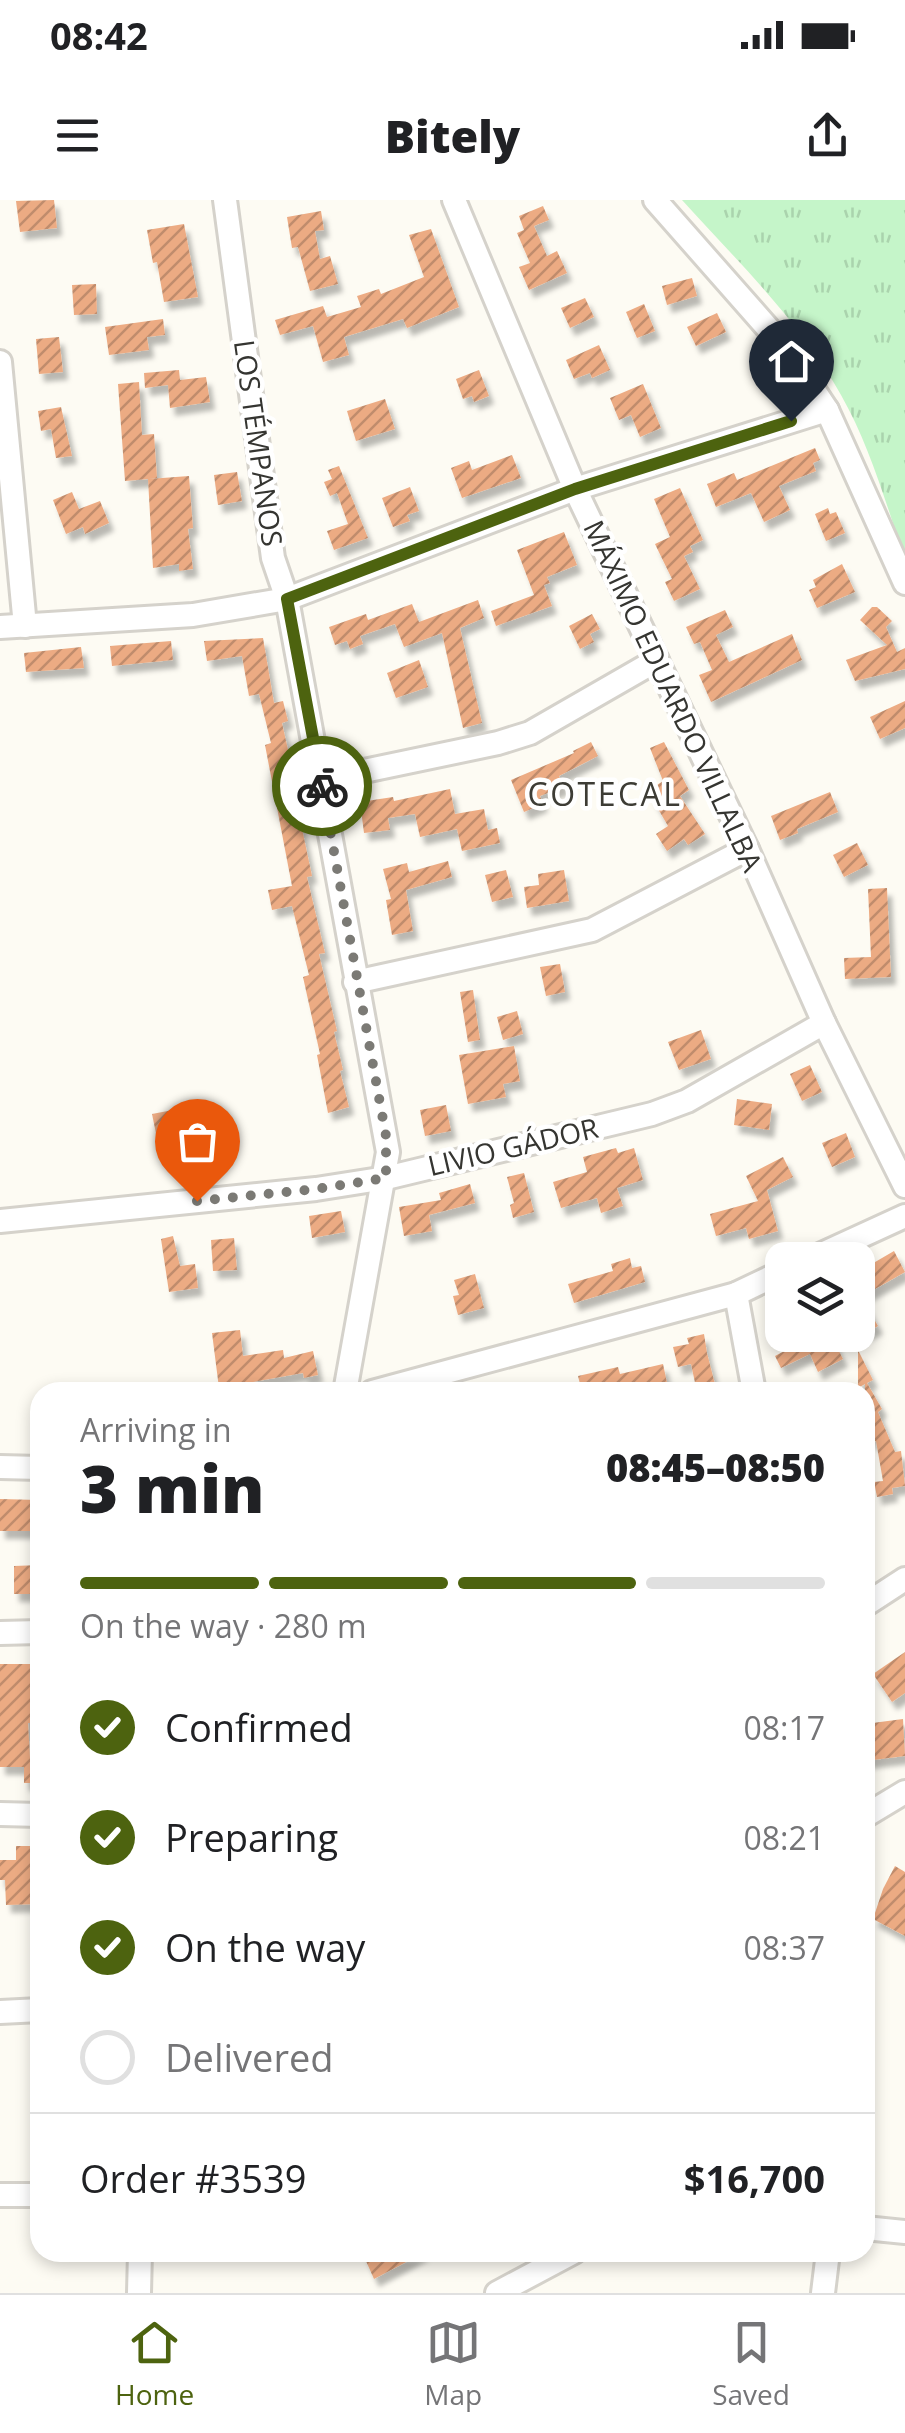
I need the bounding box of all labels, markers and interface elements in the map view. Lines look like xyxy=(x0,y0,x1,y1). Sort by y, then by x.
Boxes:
text: 08:42 xyxy=(50,9,148,61)
text: Bitely xyxy=(385,105,520,166)
icon: menu xyxy=(50,108,105,163)
icon: share xyxy=(800,108,855,163)
pin xyxy=(749,319,834,422)
icon: home xyxy=(764,334,819,389)
street label: LOS TÉMPANOS xyxy=(226,337,292,548)
street label: MÁXIMO EDUARDO VILLALBA xyxy=(576,514,772,878)
courier xyxy=(272,736,372,836)
icon: bike xyxy=(295,759,350,814)
district label: COTECAL xyxy=(527,772,683,815)
pin xyxy=(155,1099,240,1202)
street label: LIVIO GÁDOR xyxy=(424,1108,602,1184)
icon: bag xyxy=(170,1114,225,1169)
map controls xyxy=(765,1242,875,1352)
button: layers xyxy=(765,1242,875,1352)
text: Arriving in xyxy=(80,1408,232,1451)
text: 08:45–08:50 xyxy=(606,1441,825,1493)
text: 3 min xyxy=(80,1444,265,1532)
text: On the way · 280 m xyxy=(80,1604,367,1647)
icon: check xyxy=(80,1700,135,1755)
text: Confirmed xyxy=(165,1701,353,1753)
text: 08:17 xyxy=(743,1706,825,1749)
icon: check xyxy=(80,1810,135,1865)
text: Preparing xyxy=(165,1811,338,1863)
text: 08:21 xyxy=(743,1816,825,1859)
icon: check xyxy=(80,1920,135,1975)
text: On the way xyxy=(165,1921,365,1973)
text: 08:37 xyxy=(743,1926,825,1969)
text: Delivered xyxy=(165,2031,334,2083)
text: Order #3539 xyxy=(80,2152,307,2204)
text: $16,700 xyxy=(684,2152,825,2204)
tab: Home xyxy=(115,2315,194,2413)
tab: Map xyxy=(424,2315,482,2413)
tab: Saved xyxy=(712,2315,790,2413)

